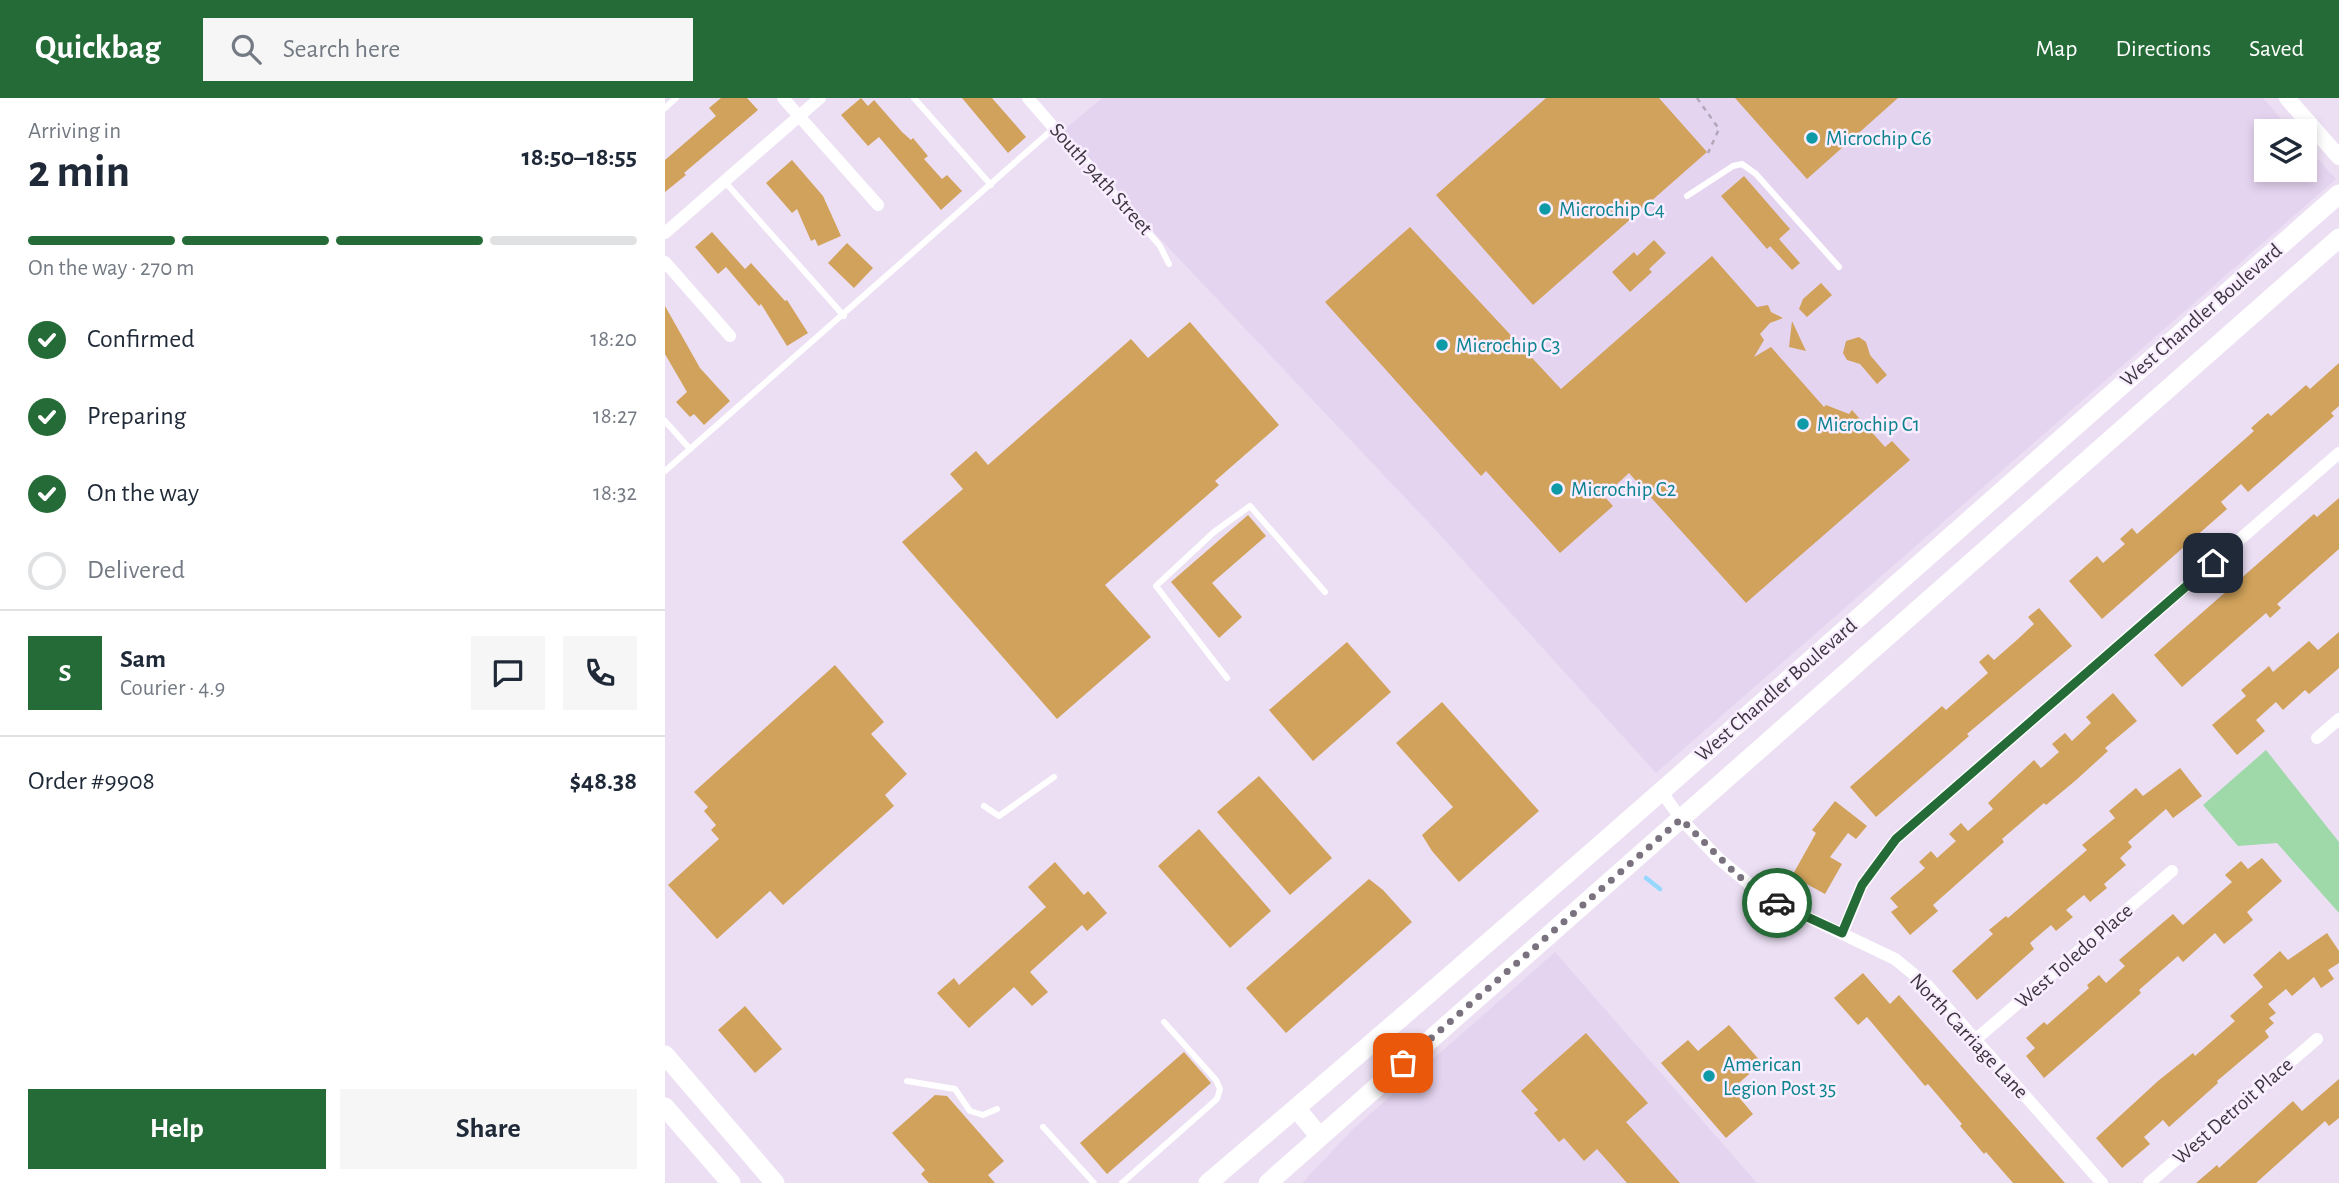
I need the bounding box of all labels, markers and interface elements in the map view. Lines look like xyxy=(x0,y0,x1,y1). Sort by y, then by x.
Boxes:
search box xyxy=(203,18,693,81)
icon: search xyxy=(227,30,265,68)
text: Quickbag xyxy=(35,32,161,65)
text: Search here xyxy=(283,36,400,62)
text: Map xyxy=(2035,37,2077,61)
text: Directions xyxy=(2115,37,2211,61)
text: Saved xyxy=(2249,37,2304,61)
street label: South 94th Street xyxy=(1046,119,1157,239)
map controls xyxy=(2254,119,2317,182)
button: layers xyxy=(2254,119,2317,182)
text: Arriving in xyxy=(28,120,121,143)
place label: Microchip C6 xyxy=(1826,128,1932,149)
marker: Microchip C6 xyxy=(1804,130,1820,146)
text: 18:50–18:55 xyxy=(522,144,637,170)
text: 2 min xyxy=(28,149,130,195)
place label: Microchip C4 xyxy=(1559,199,1665,220)
marker: Microchip C4 xyxy=(1537,201,1553,217)
street label: West Chandler Boulevard xyxy=(2116,239,2286,391)
text: On the way · 270 m xyxy=(28,257,195,280)
icon: check xyxy=(28,321,66,359)
text: Confirmed xyxy=(87,326,195,352)
text: 18:20 xyxy=(590,328,637,351)
place label: Microchip C3 xyxy=(1456,335,1560,356)
marker: Microchip C3 xyxy=(1434,337,1450,353)
icon: check xyxy=(28,398,66,436)
text: Preparing xyxy=(87,403,186,429)
text: 18:27 xyxy=(593,405,637,428)
place label: Microchip C1 xyxy=(1817,414,1920,435)
marker: Microchip C1 xyxy=(1795,416,1811,432)
icon: check xyxy=(28,475,66,513)
place label: Microchip C2 xyxy=(1571,479,1676,500)
text: On the way xyxy=(87,480,199,506)
marker: Microchip C2 xyxy=(1549,481,1565,497)
text: 18:32 xyxy=(593,482,637,505)
pin xyxy=(2183,533,2243,593)
icon: home xyxy=(2194,544,2232,582)
text: Delivered xyxy=(87,557,185,583)
street label: West Chandler Boulevard xyxy=(1691,614,1861,766)
button: chat xyxy=(471,636,545,710)
button: phone xyxy=(563,636,637,710)
text: Sam xyxy=(120,646,166,672)
text: S xyxy=(59,660,71,686)
text: Courier · 4.9 xyxy=(120,677,225,700)
text: Order #9908 xyxy=(28,768,155,794)
text: $48.38 xyxy=(569,768,637,794)
courier xyxy=(1742,868,1812,938)
icon: car xyxy=(1758,884,1796,922)
street label: West Toledo Place xyxy=(2011,900,2137,1012)
street label: North Carriage Lane xyxy=(1906,969,2032,1103)
pin xyxy=(1373,1033,1433,1093)
icon: bag xyxy=(1384,1044,1422,1082)
street label: West Detroit Place xyxy=(2169,1053,2297,1169)
place label: American Legion Post 35 xyxy=(1723,1054,1836,1099)
marker: American Legion Post 35 xyxy=(1701,1068,1717,1084)
button: Help xyxy=(28,1089,326,1169)
button: Share xyxy=(340,1089,637,1169)

